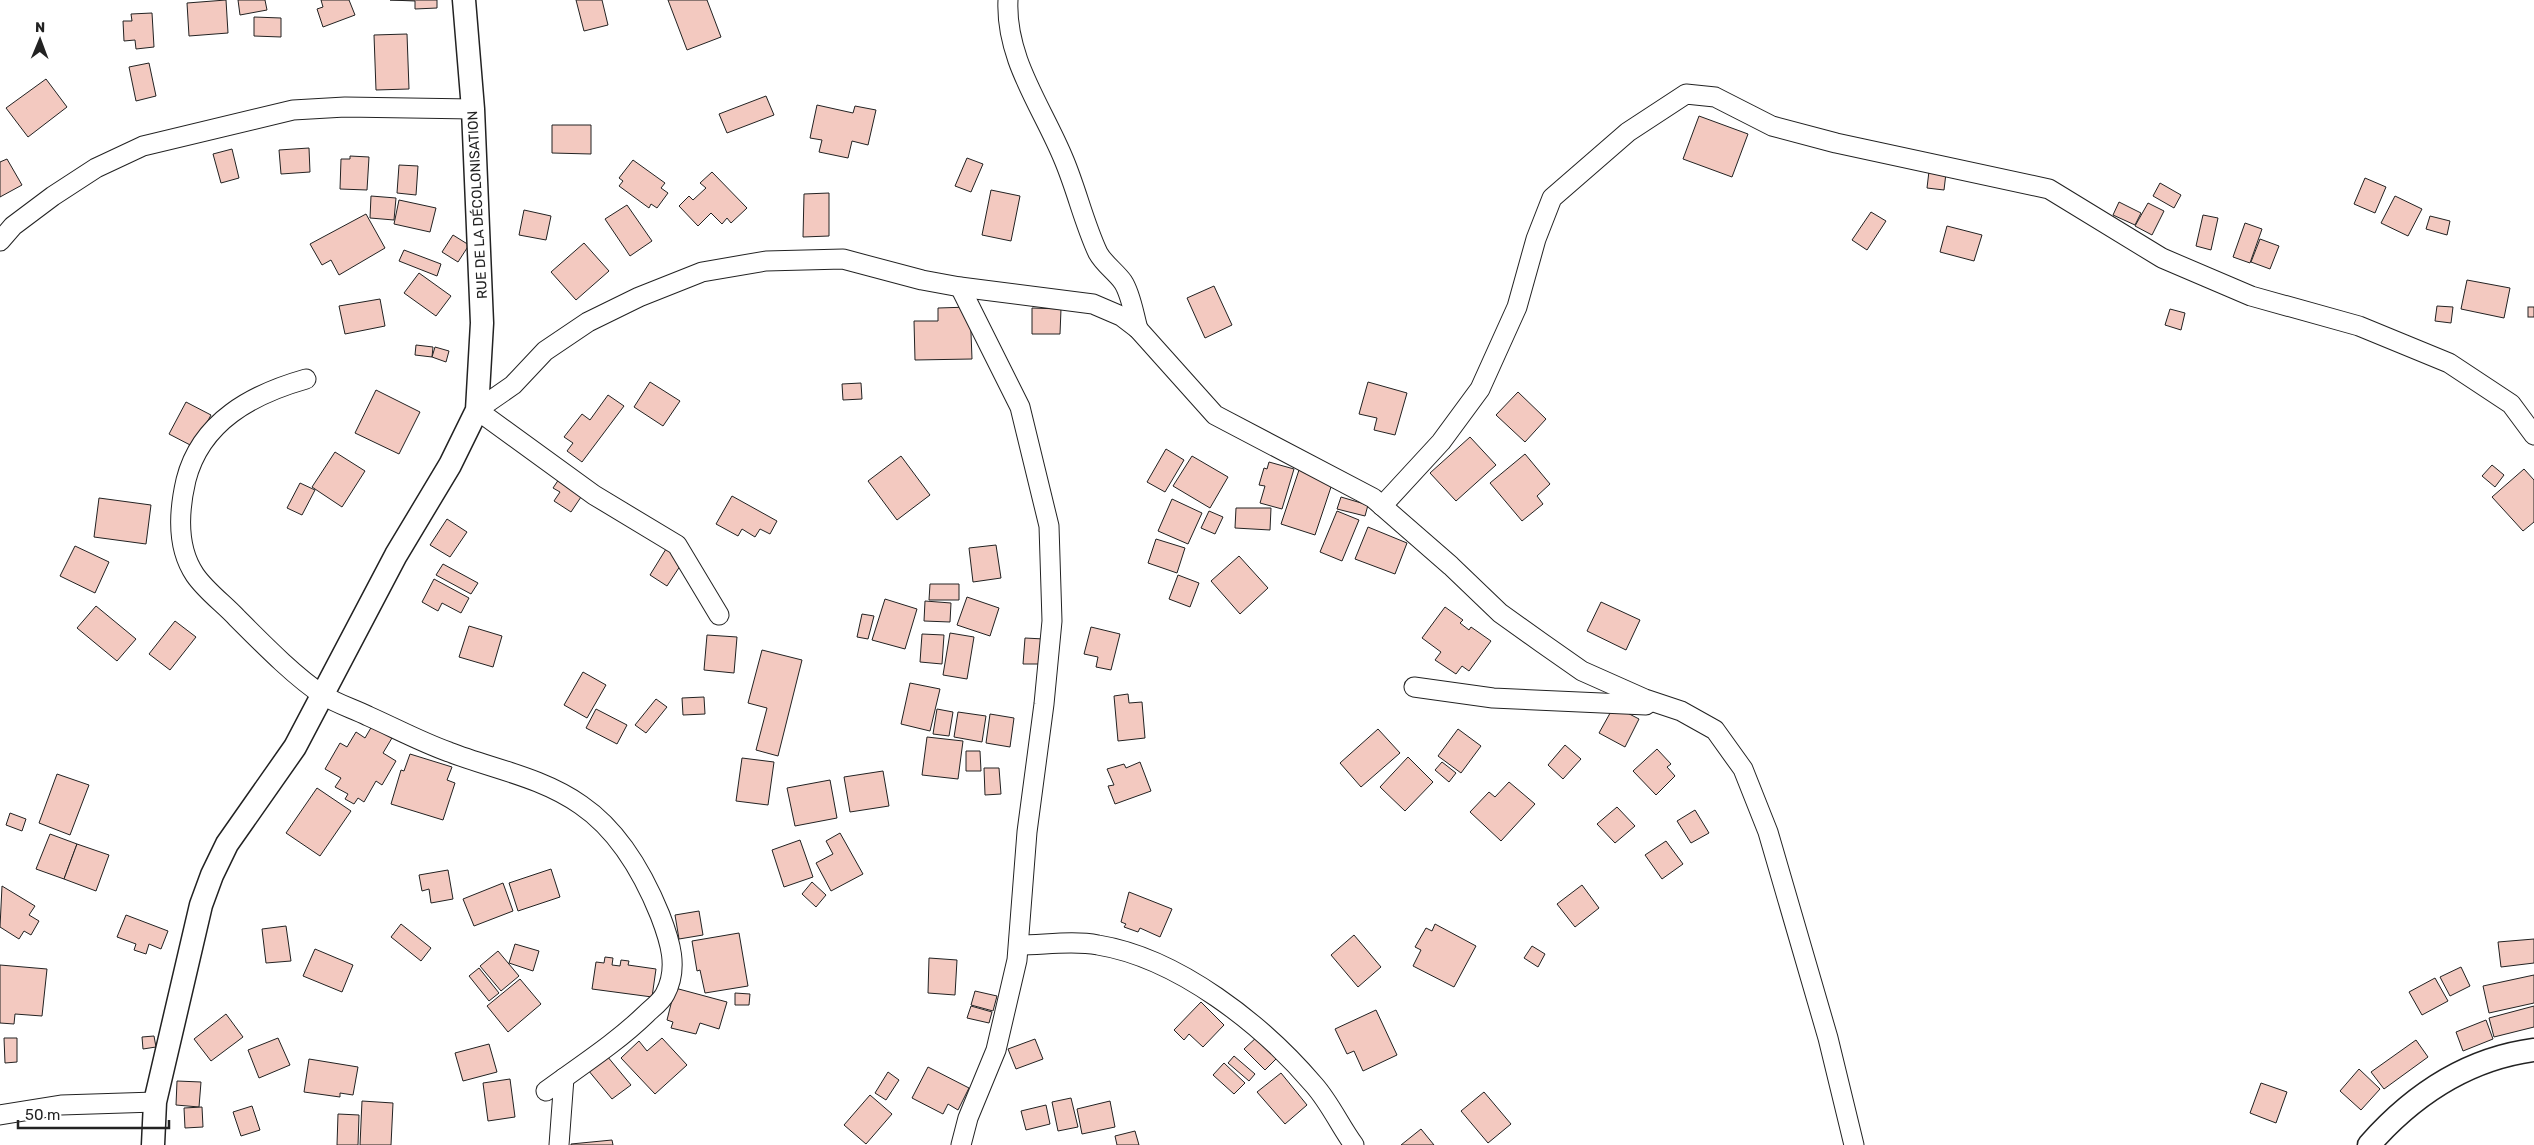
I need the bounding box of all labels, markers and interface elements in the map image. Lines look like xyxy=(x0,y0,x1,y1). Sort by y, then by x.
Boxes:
north arrow xyxy=(15,15,65,65)
text: N xyxy=(35,19,45,36)
street label: RUE DE LA DÉCOLONISATION xyxy=(463,110,491,300)
scale bar xyxy=(18,1098,169,1130)
text: 50 m xyxy=(25,1106,60,1124)

